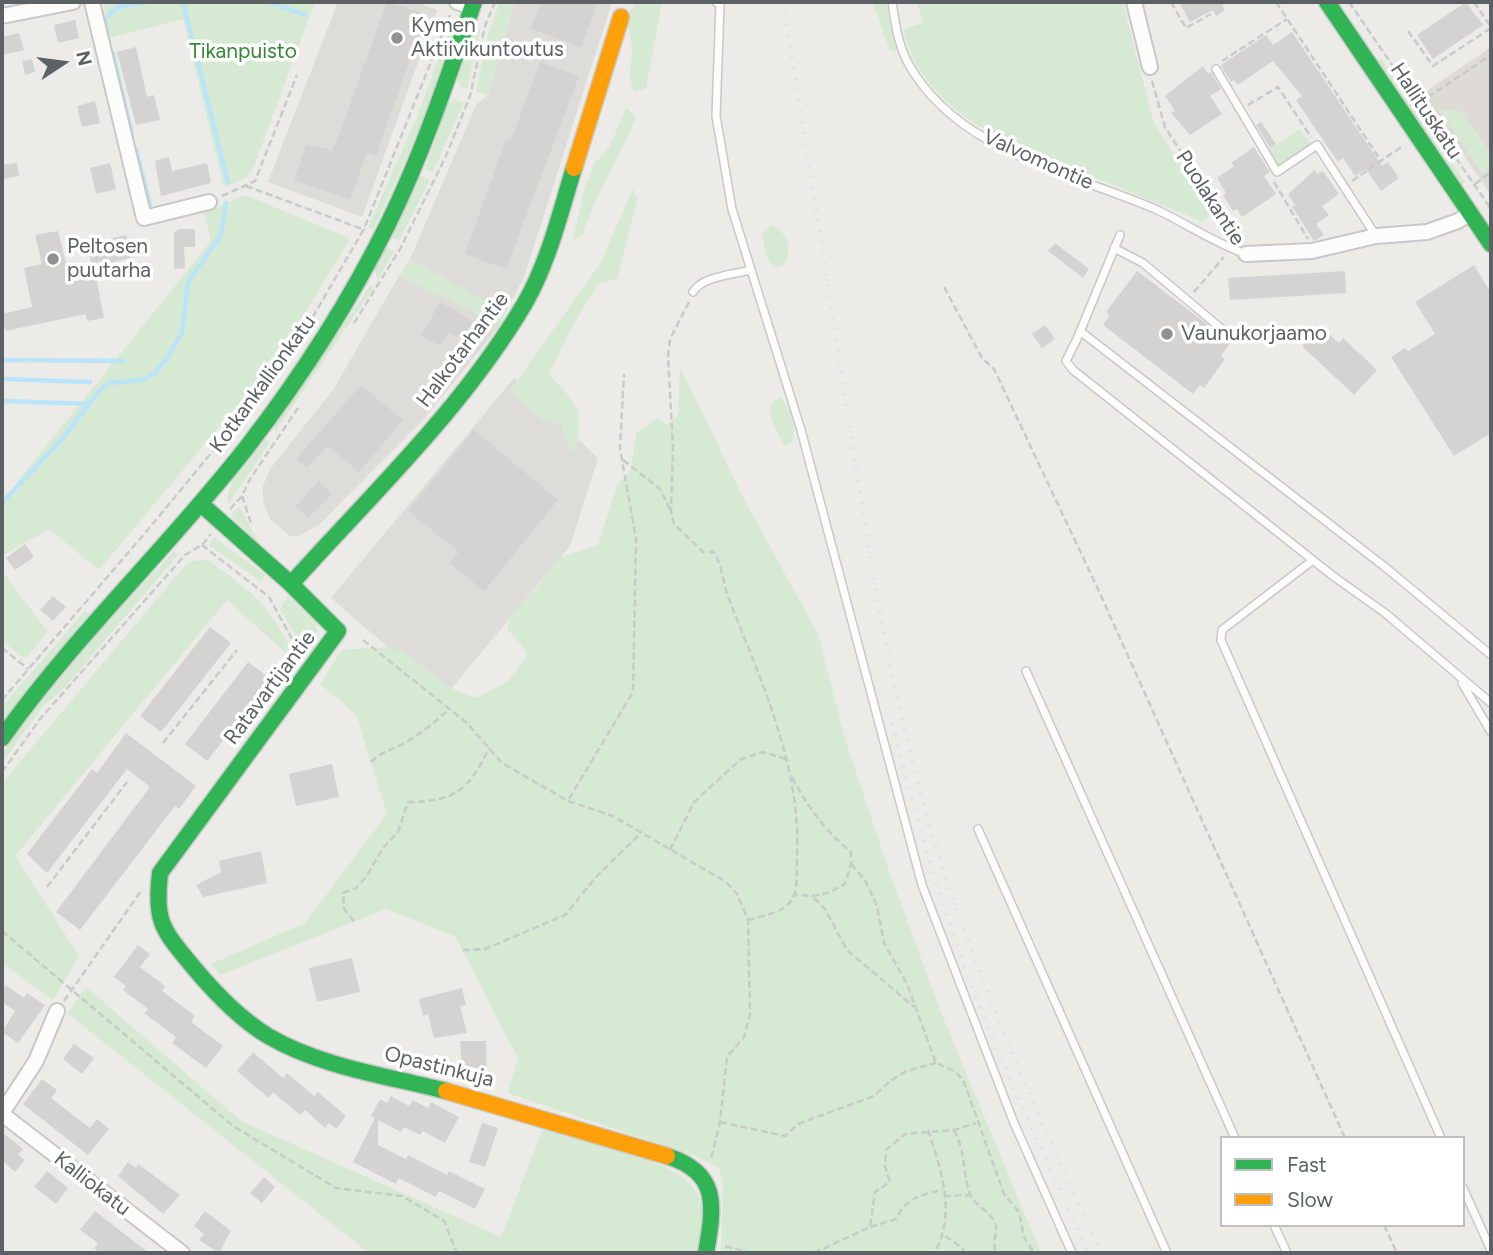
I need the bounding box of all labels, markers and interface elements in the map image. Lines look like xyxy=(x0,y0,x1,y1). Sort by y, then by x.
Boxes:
place label: Kymen Aktiivikuntoutus xyxy=(411,13,564,63)
north arrow xyxy=(28,28,98,98)
marker: Kymen Aktiivikuntoutus xyxy=(389,30,405,46)
park label: Tikanpuisto xyxy=(189,39,297,65)
text: N xyxy=(71,48,97,68)
street label: Hallituskatu xyxy=(1385,58,1467,164)
street label: Valvomontie xyxy=(979,125,1097,195)
street label: Puolakantie xyxy=(1170,146,1250,250)
place label: Peltosen puutarha xyxy=(67,234,151,284)
marker: Peltosen puutarha xyxy=(45,251,61,267)
street label: Halkotarhantie xyxy=(412,288,514,412)
street label: Kotkankallionkatu xyxy=(205,310,321,458)
place label: Vaunukorjaamo xyxy=(1181,321,1327,347)
marker: Vaunukorjaamo xyxy=(1159,326,1175,342)
street label: Ratavartijantie xyxy=(219,626,321,750)
street label: Opastinkuja xyxy=(382,1041,496,1093)
legend xyxy=(1220,1136,1465,1227)
street label: Kalliokatu xyxy=(49,1146,135,1222)
text: Fast xyxy=(1287,1152,1327,1177)
text: Slow xyxy=(1287,1187,1333,1212)

